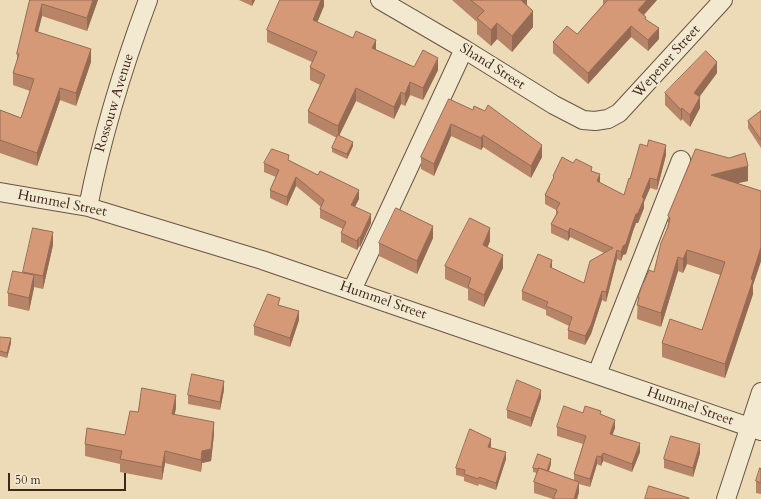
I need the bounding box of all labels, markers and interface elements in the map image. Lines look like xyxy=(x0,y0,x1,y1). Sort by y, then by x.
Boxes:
street label: Wepener Street xyxy=(630,22,704,102)
street label: Shand Street xyxy=(456,40,528,94)
street label: Rossouw Avenue xyxy=(92,52,138,154)
street label: Hummel Street xyxy=(16,187,108,221)
street label: Hummel Street xyxy=(338,278,428,324)
street label: Hummel Street xyxy=(645,384,735,430)
scale bar xyxy=(10,465,128,491)
text: 50 m xyxy=(15,472,41,488)

